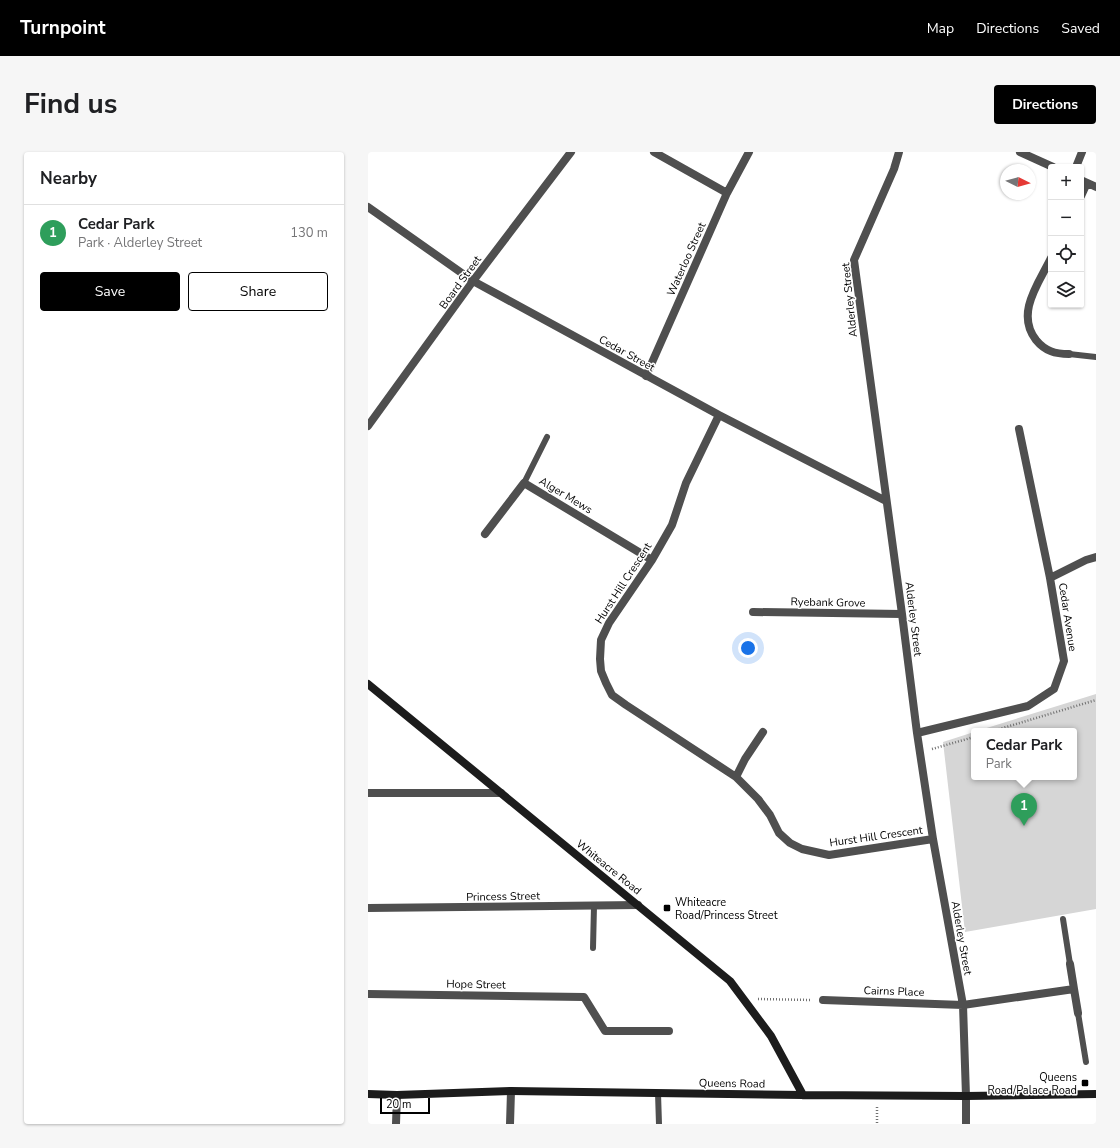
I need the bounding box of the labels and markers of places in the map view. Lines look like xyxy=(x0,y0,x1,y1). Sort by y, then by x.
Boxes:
pin: 1 xyxy=(1011,793,1037,826)
place label: Whiteacre Road/Princess Street xyxy=(675,895,778,923)
marker: Whiteacre Road/Princess Street xyxy=(662,903,672,913)
place label: Queens Road/Palace Road xyxy=(987,1070,1077,1098)
marker: Queens Road/Palace Road xyxy=(1080,1078,1090,1088)

